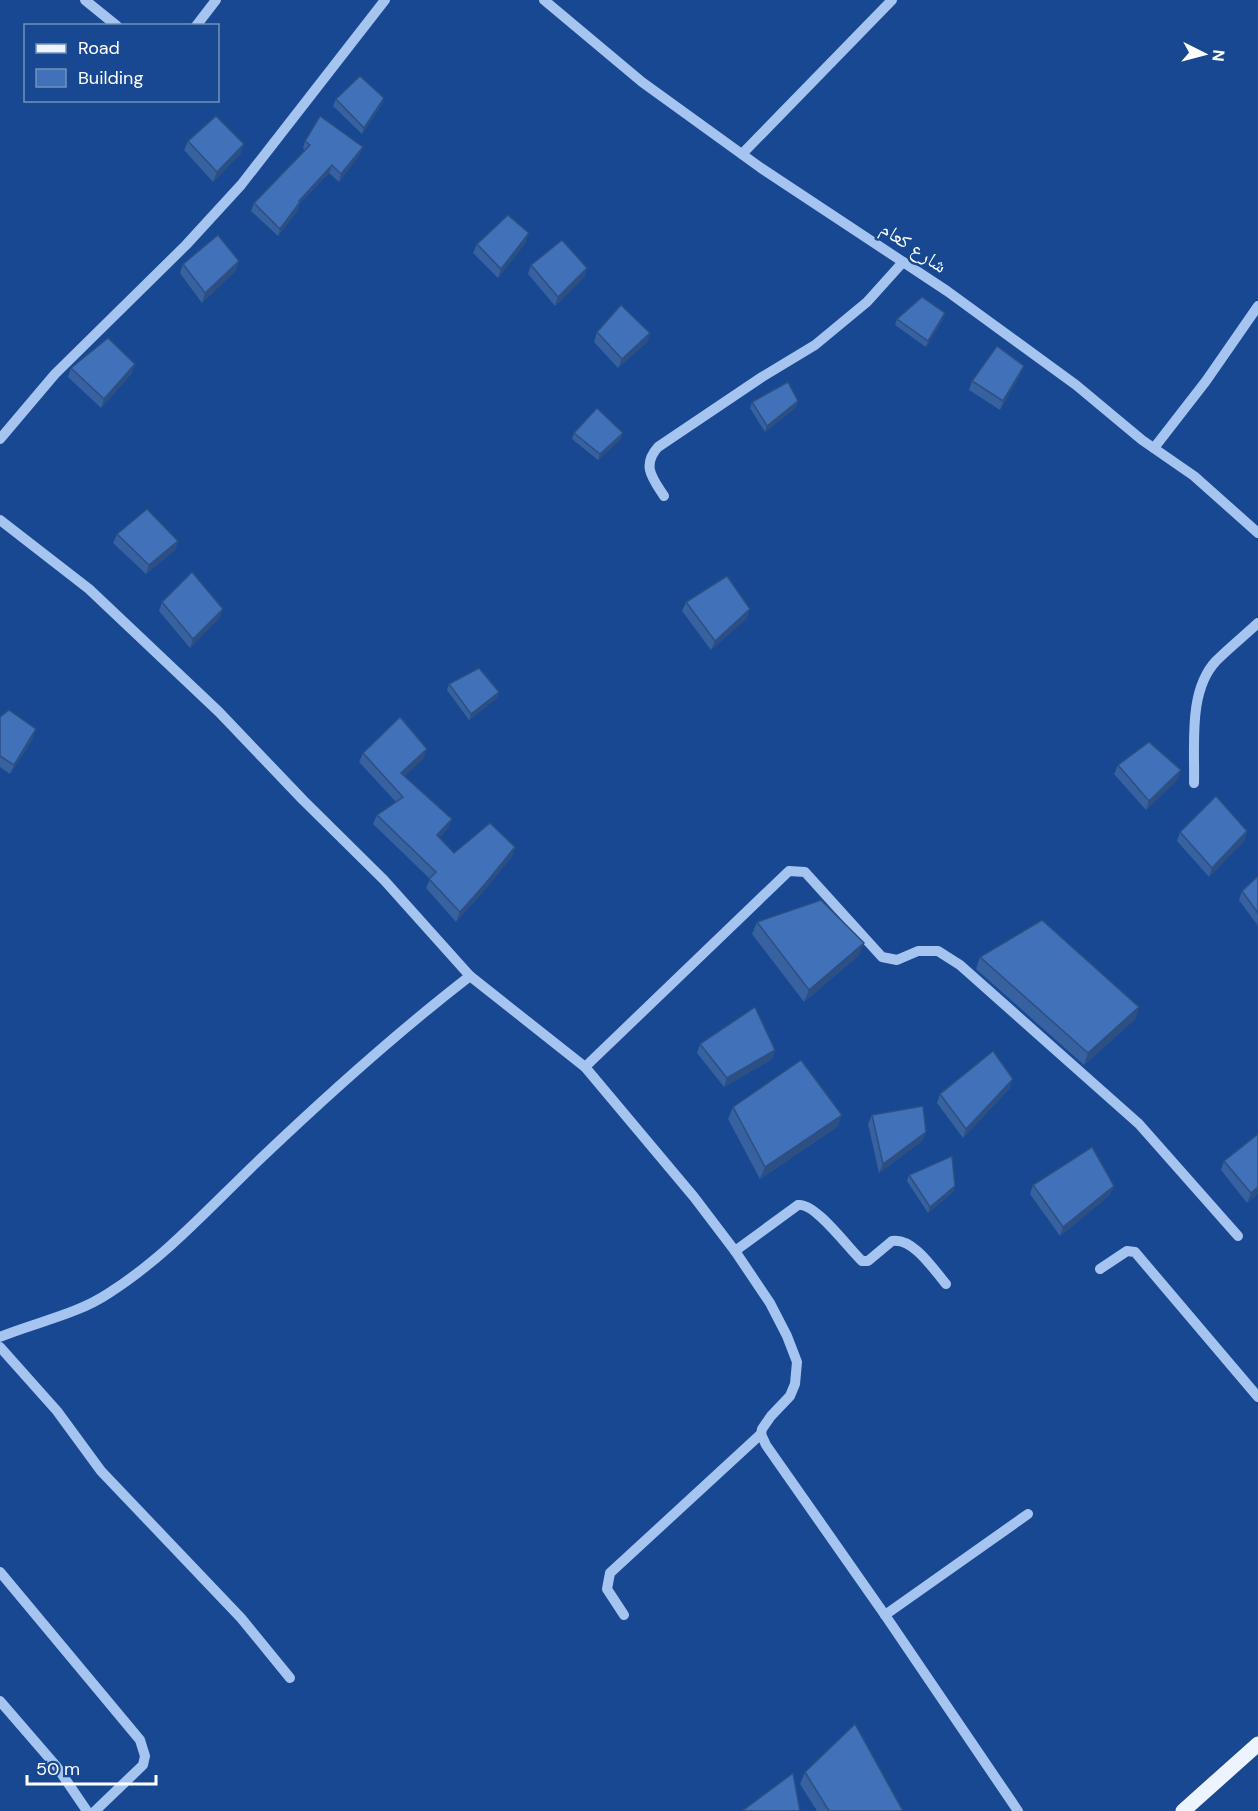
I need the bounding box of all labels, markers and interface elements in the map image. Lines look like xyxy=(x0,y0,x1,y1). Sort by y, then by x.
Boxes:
legend xyxy=(24,24,219,102)
north arrow xyxy=(1174,24,1234,84)
text: Road xyxy=(78,36,120,60)
text: N xyxy=(1207,49,1229,62)
text: Building xyxy=(78,66,143,90)
street label: شارع كعام xyxy=(875,215,952,280)
scale bar xyxy=(27,1748,156,1786)
text: 50 m xyxy=(36,1757,80,1781)

